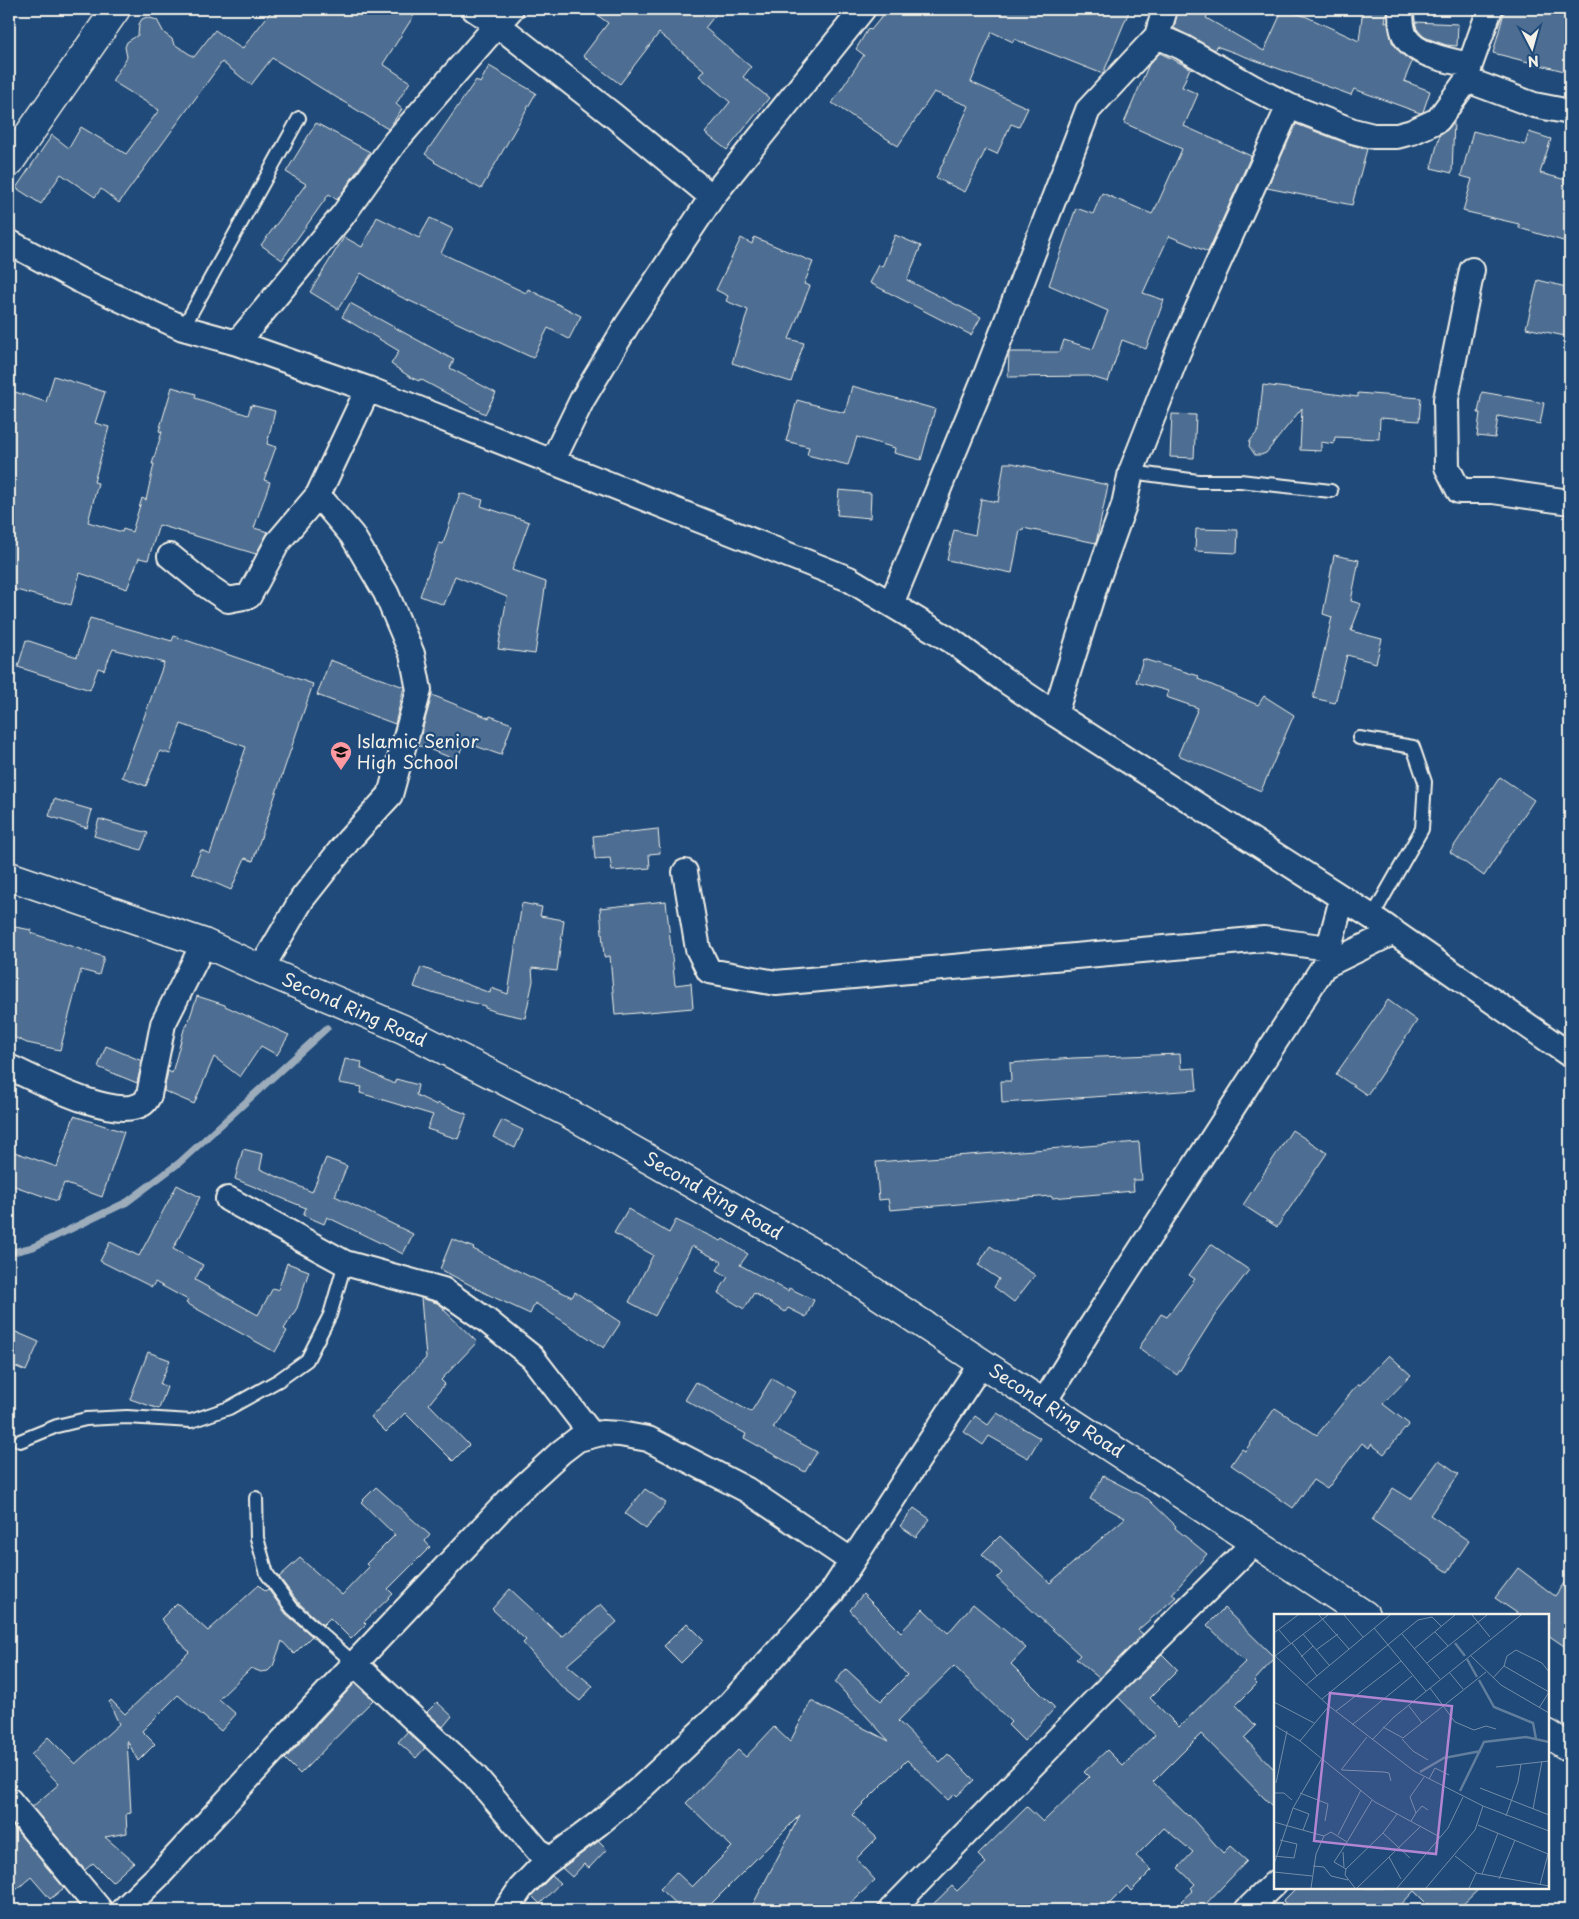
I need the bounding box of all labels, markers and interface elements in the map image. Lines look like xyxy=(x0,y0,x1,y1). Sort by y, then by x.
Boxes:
north arrow xyxy=(1506,22,1556,72)
text: N xyxy=(1527,50,1540,72)
place label: Islamic Senior High School xyxy=(357,727,479,775)
school or university icon: Islamic Senior High School xyxy=(329,740,353,771)
street label: Second Ring Road xyxy=(278,964,432,1053)
street label: Second Ring Road xyxy=(639,1144,788,1245)
street label: Second Ring Road xyxy=(984,1356,1130,1464)
inset map xyxy=(1274,1614,1549,1889)

